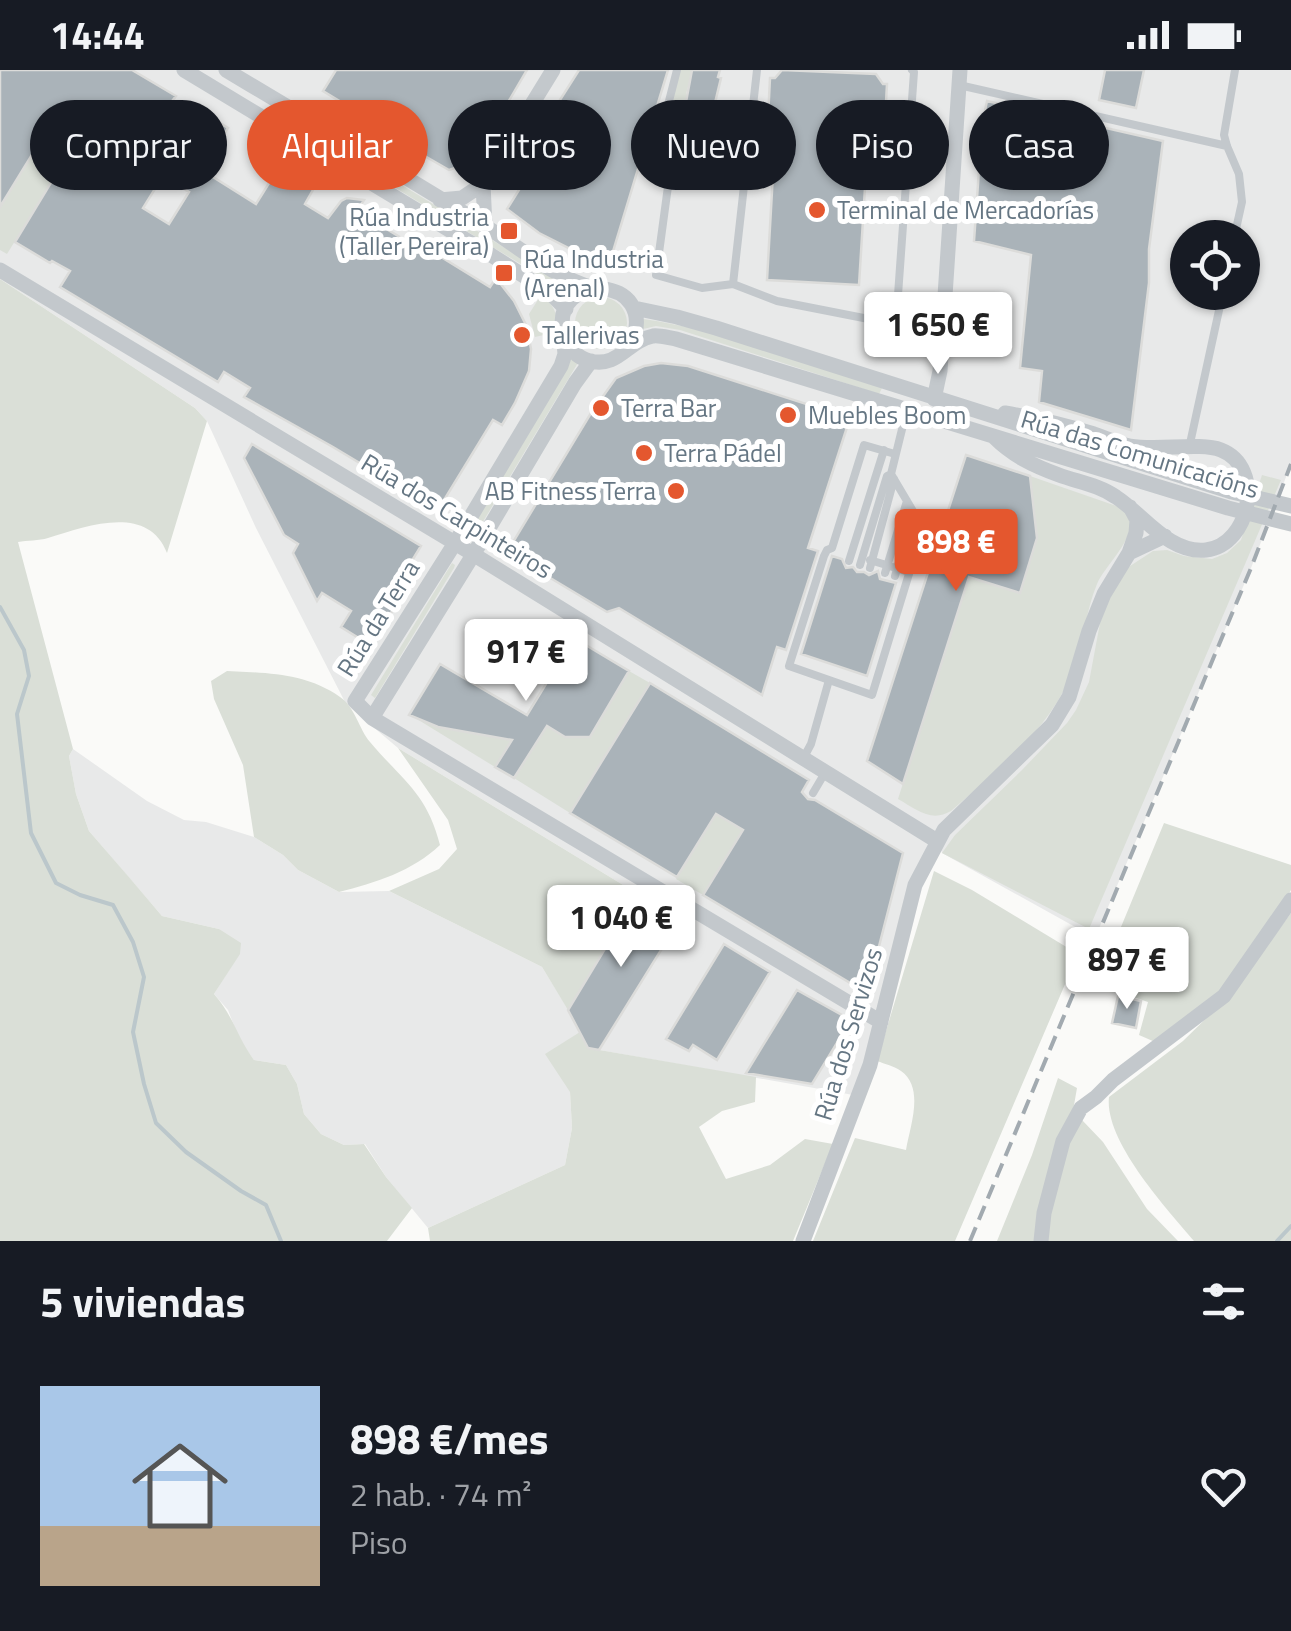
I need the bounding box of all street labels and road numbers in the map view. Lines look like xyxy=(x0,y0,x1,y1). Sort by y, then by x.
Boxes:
street label: Rúa das Comunicacións xyxy=(1016,400,1264,508)
street label: Rúa dos Carpinteiros xyxy=(354,444,560,588)
street label: Rúa da Terra xyxy=(327,552,429,684)
street label: Rúa dos Servizos xyxy=(804,943,892,1125)

